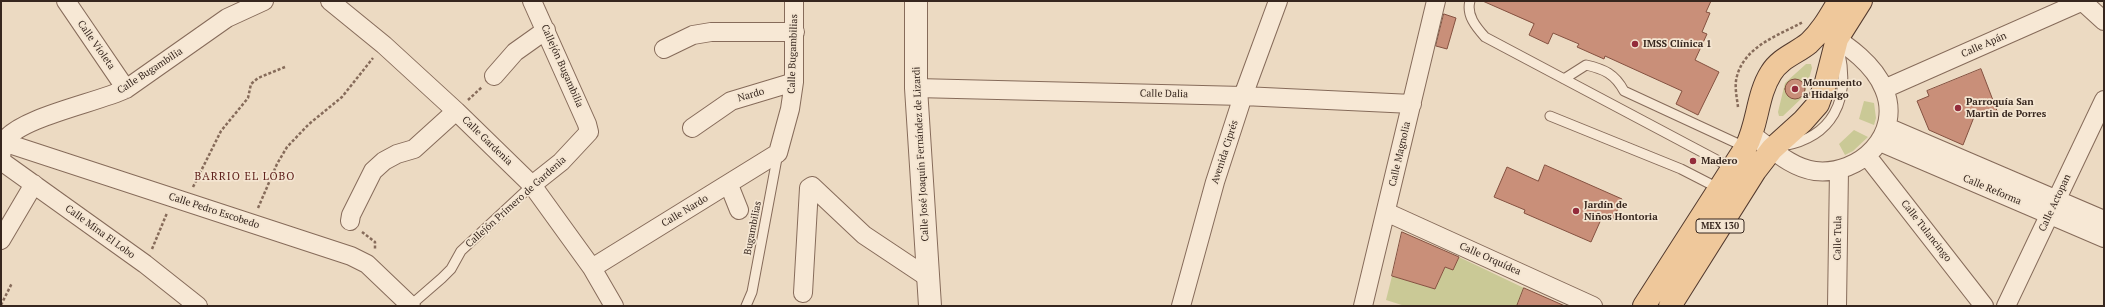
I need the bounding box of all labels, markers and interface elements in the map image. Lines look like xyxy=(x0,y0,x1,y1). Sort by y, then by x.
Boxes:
street label: Calle Bugambilias xyxy=(786,14,800,94)
street label: Calle Violeta xyxy=(75,18,117,72)
street label: Callejón Bugambilia xyxy=(538,23,586,109)
street label: Calle Apán xyxy=(1959,30,2009,60)
place label: IMSS Clínica 1 xyxy=(1643,38,1712,50)
marker: IMSS Clínica 1 xyxy=(1630,39,1640,49)
street label: Calle Bugambilia xyxy=(115,45,185,97)
street label: Calle José Joaquín Fernández de Lizardi xyxy=(910,66,932,242)
place label: Monumento a Hidalgo xyxy=(1803,77,1862,100)
marker: Monumento a Hidalgo xyxy=(1790,84,1800,94)
street label: Nardo xyxy=(736,85,766,105)
street label: Calle Dalia xyxy=(1140,88,1188,100)
place label: Parroquía San Martin de Porres xyxy=(1966,96,2046,120)
marker: Parroquía San Martin de Porres xyxy=(1953,103,1963,113)
street label: Calle Gardenia xyxy=(459,114,515,168)
street label: Avenida Ciprés xyxy=(1209,119,1241,185)
street label: Calle Magnolia xyxy=(1387,120,1413,188)
street label: Callejón Primero de Gardenia xyxy=(463,154,569,250)
place label: Madero xyxy=(1701,155,1737,167)
marker: Madero xyxy=(1688,156,1698,166)
district label: BARRIO EL LOBO xyxy=(195,170,295,184)
street label: Calle Reforma xyxy=(1961,172,2023,208)
street label: Calle Actopan xyxy=(2036,172,2074,234)
street label: Calle Pedro Escobedo xyxy=(167,191,261,231)
street label: Calle Nardo xyxy=(660,192,710,230)
street label: Calle Tulancingo xyxy=(1898,198,1954,264)
place label: Jardín de Niños Hontoria xyxy=(1584,199,1658,222)
street label: Bugambilias xyxy=(742,200,764,256)
street label: Calle Mina El Lobo xyxy=(63,203,137,261)
marker: Jardín de Niños Hontoria xyxy=(1571,206,1581,216)
street label: Calle Tula xyxy=(1832,216,1844,260)
road number: MEX 130 xyxy=(1696,219,1744,233)
street label: Calle Orquídea xyxy=(1457,240,1523,278)

